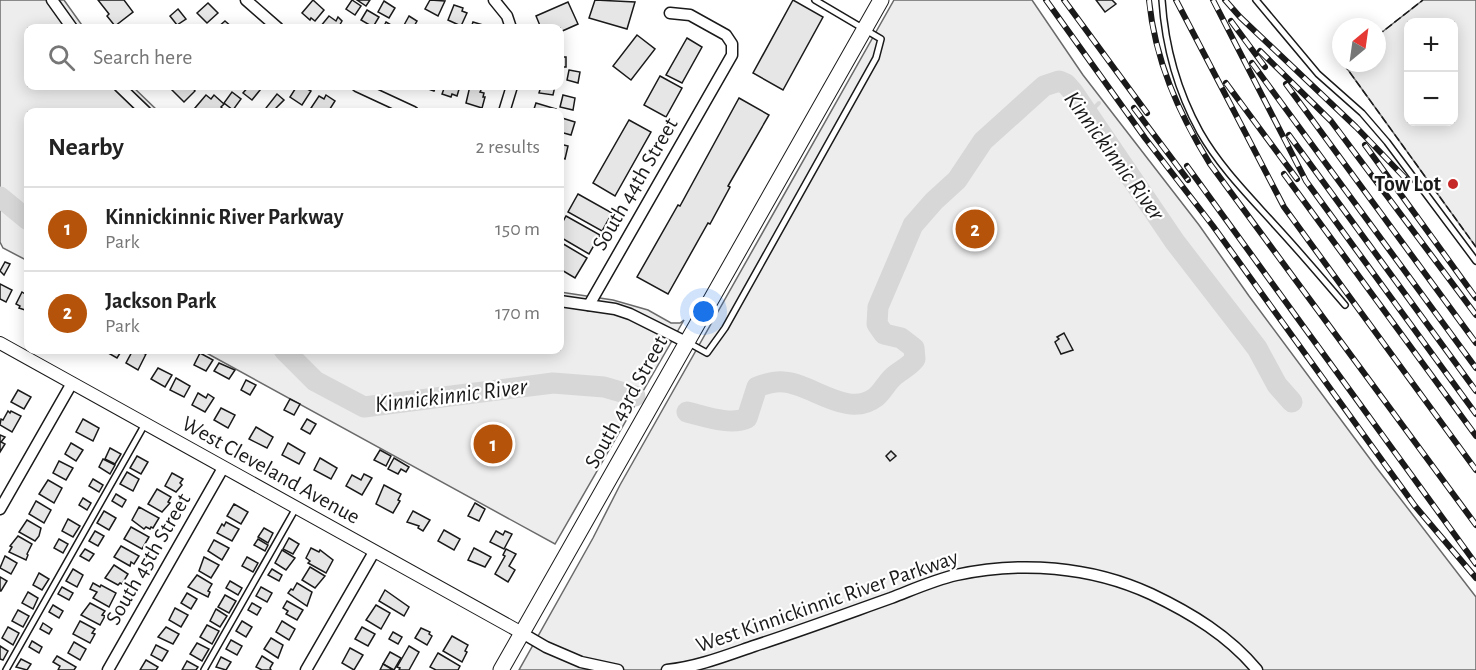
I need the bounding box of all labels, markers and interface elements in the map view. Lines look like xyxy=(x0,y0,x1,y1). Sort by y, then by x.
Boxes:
north arrow xyxy=(1332,18,1386,72)
map controls xyxy=(1404,18,1458,126)
button: + xyxy=(1404,18,1458,72)
search box xyxy=(24,24,564,90)
icon: search xyxy=(45,41,78,74)
text: Search here xyxy=(93,46,192,68)
button: − xyxy=(1404,72,1458,126)
water label: Kinnickinnic River xyxy=(1059,87,1169,226)
street label: South 44th Street xyxy=(588,114,682,254)
text: Nearby xyxy=(48,134,124,160)
text: 2 results xyxy=(476,137,540,157)
place label: Tow Lot xyxy=(1374,173,1442,195)
marker: Tow Lot xyxy=(1446,177,1460,191)
text: Kinnickinnic River Parkway xyxy=(105,206,344,228)
pin: 2 xyxy=(956,206,994,252)
text: 1 xyxy=(64,219,71,239)
text: 150 m xyxy=(495,219,540,239)
text: Park xyxy=(105,232,140,252)
text: Jackson Park xyxy=(105,290,216,312)
your location xyxy=(689,297,718,326)
text: 2 xyxy=(63,303,72,323)
text: 170 m xyxy=(495,303,540,323)
text: Park xyxy=(105,316,140,336)
street label: South 43rd Street xyxy=(581,332,671,472)
water label: Kinnickinnic River xyxy=(374,375,530,417)
street label: West Cleveland Avenue xyxy=(178,412,364,528)
pin: 1 xyxy=(474,422,512,466)
street label: South 45th Street xyxy=(102,490,194,628)
street label: West Kinnickinnic River Parkway xyxy=(693,546,961,656)

